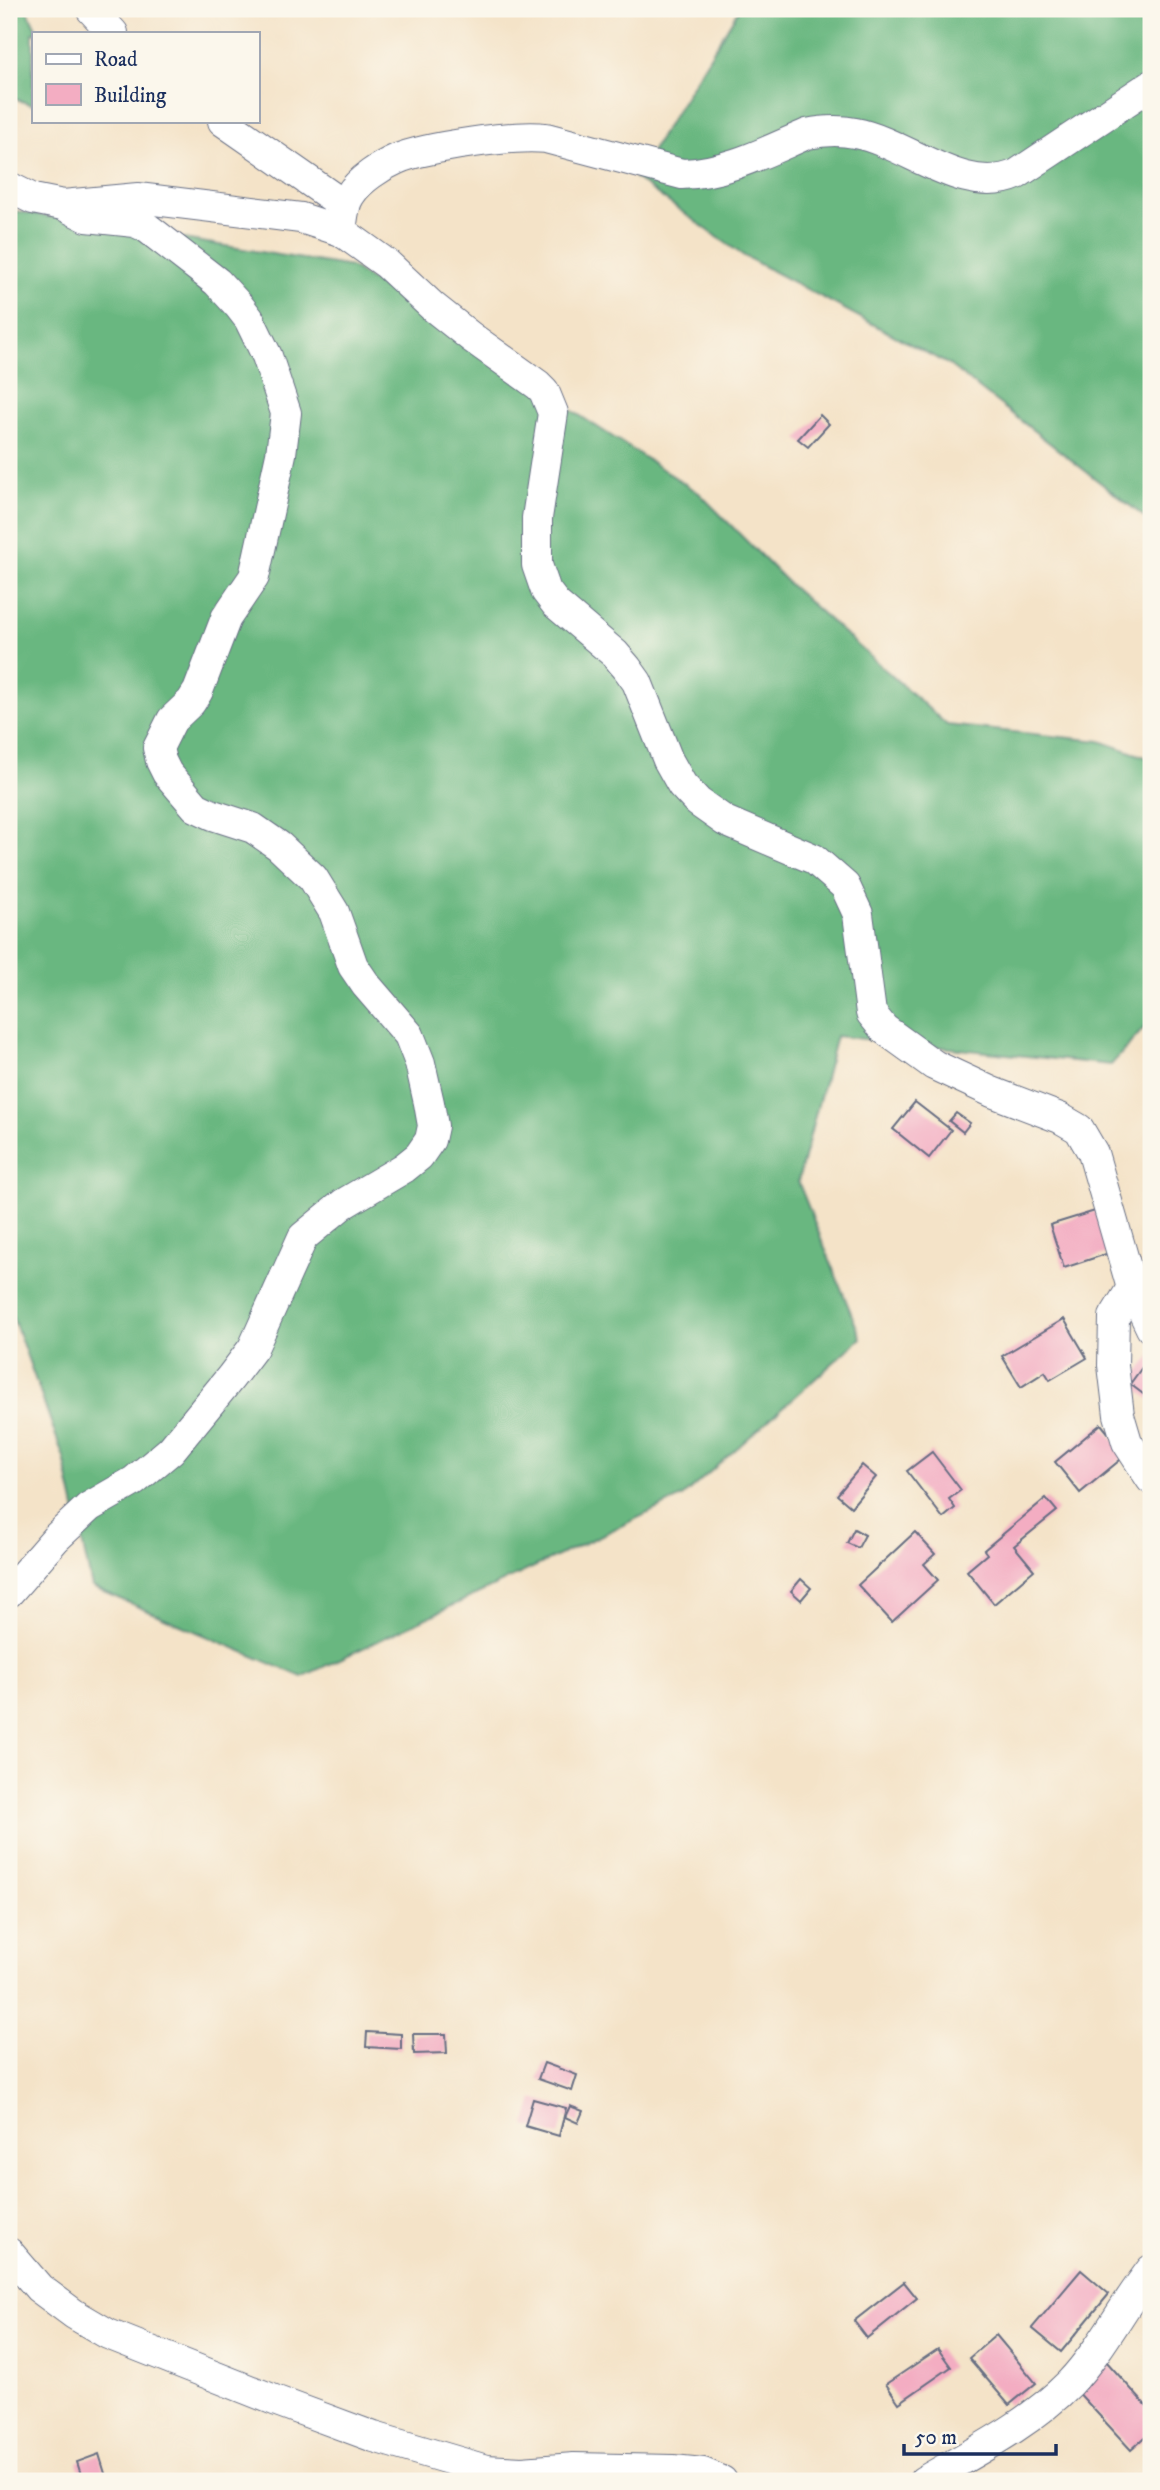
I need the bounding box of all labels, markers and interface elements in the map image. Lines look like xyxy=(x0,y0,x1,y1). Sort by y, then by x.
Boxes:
legend xyxy=(32,32,259,122)
text: Road xyxy=(94,47,138,73)
text: Building xyxy=(94,83,167,109)
scale bar xyxy=(904,2413,1057,2457)
text: 50 m xyxy=(915,2425,957,2451)

